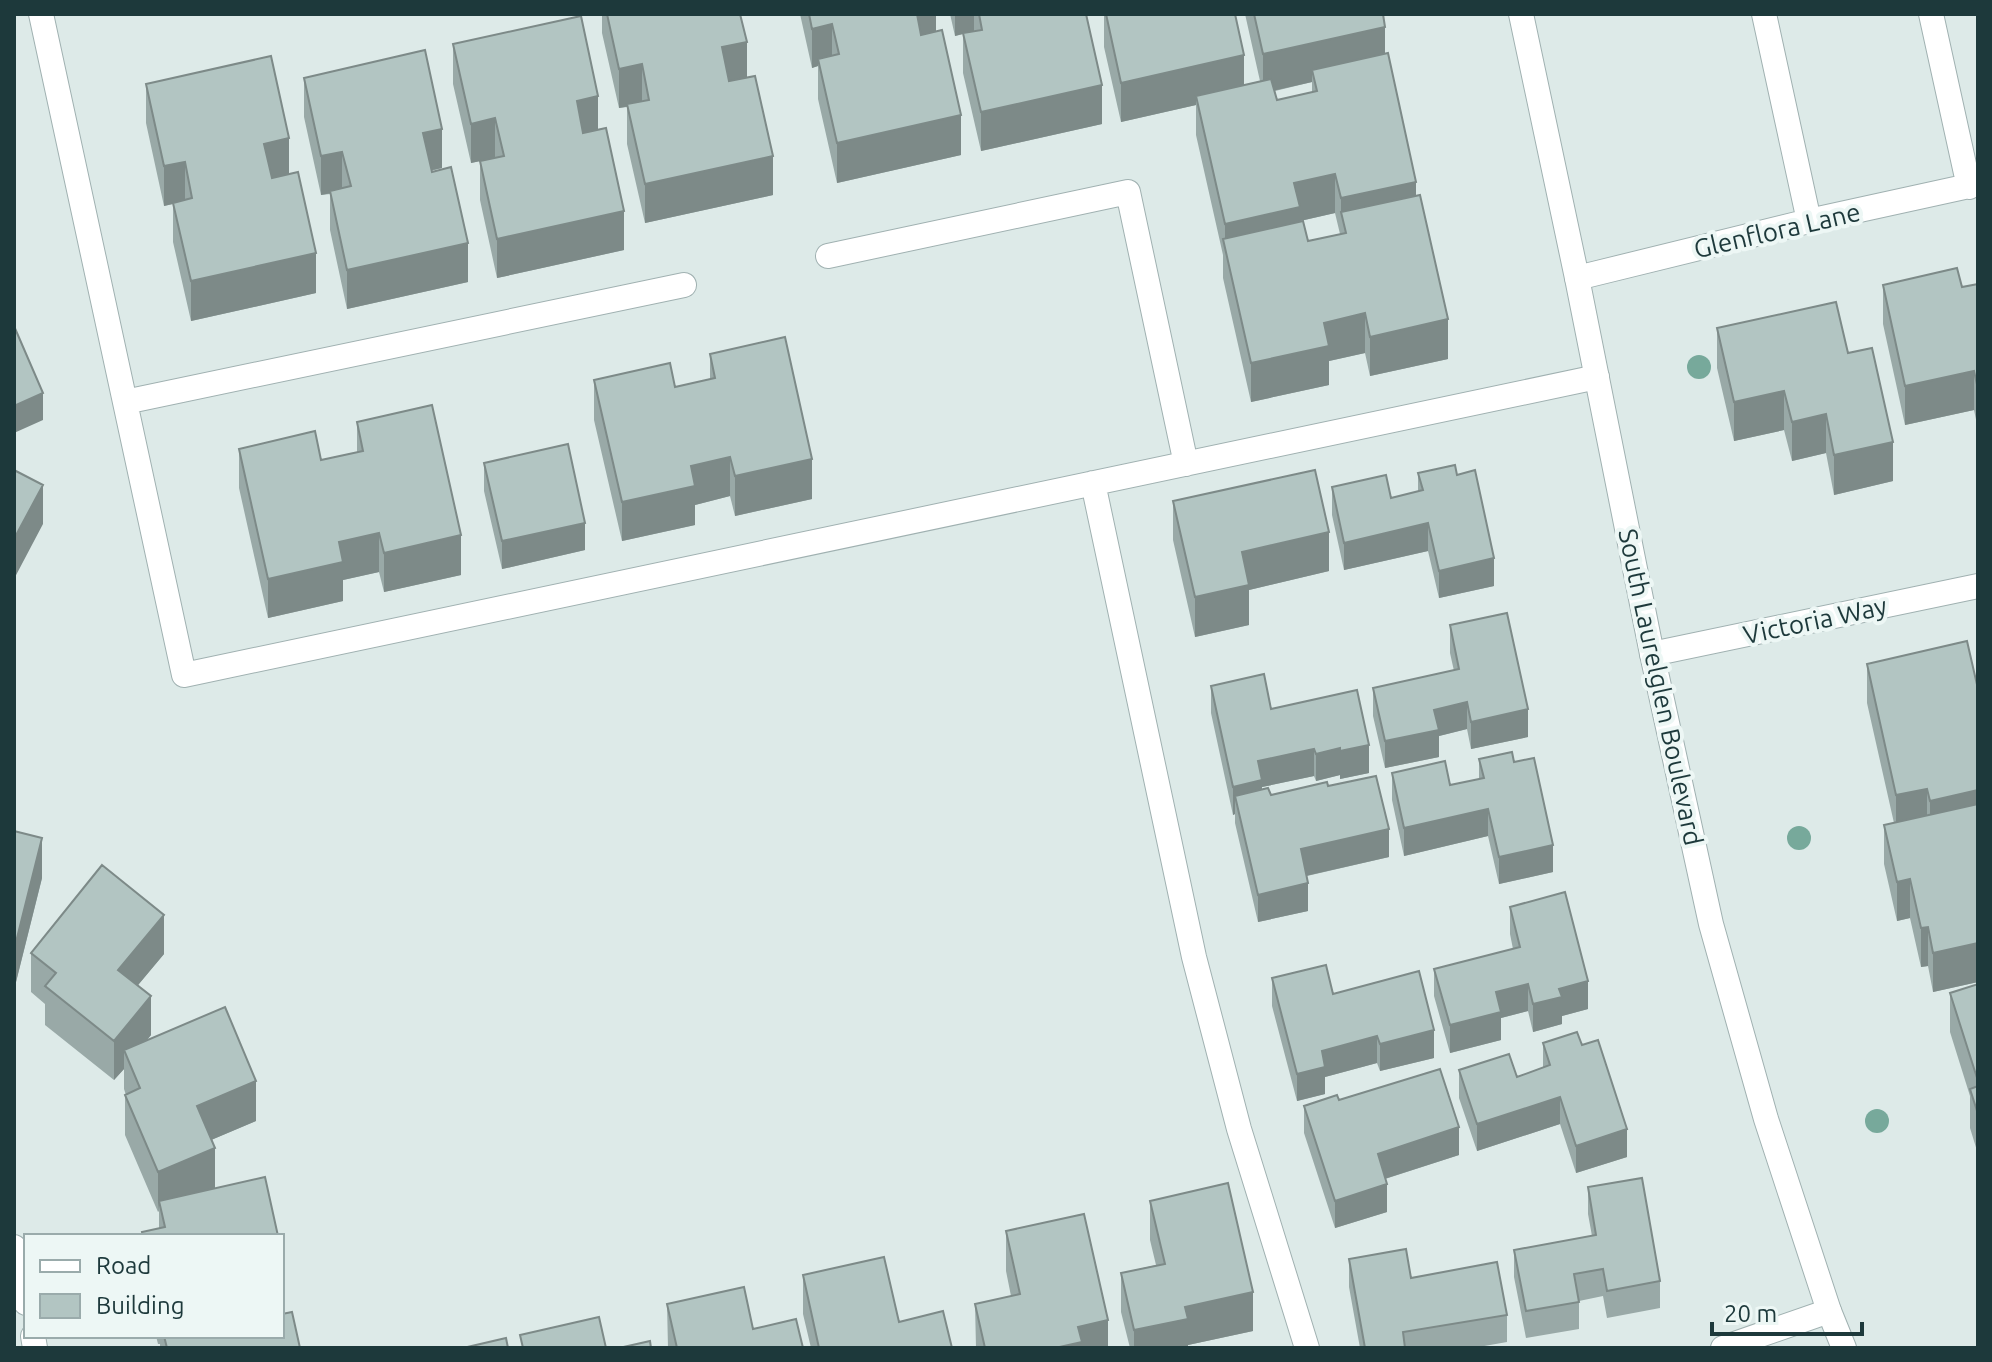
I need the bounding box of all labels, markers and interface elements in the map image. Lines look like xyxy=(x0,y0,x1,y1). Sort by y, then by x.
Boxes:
street label: Glenflora Lane xyxy=(1691,197,1863,263)
street label: South Laurelglen Boulevard xyxy=(1613,526,1709,848)
street label: Victoria Way xyxy=(1741,591,1889,649)
legend xyxy=(24,1234,284,1338)
text: Road xyxy=(96,1252,151,1279)
scale bar xyxy=(1712,1286,1862,1336)
text: Building xyxy=(96,1292,184,1319)
text: 20 m xyxy=(1724,1300,1777,1327)

